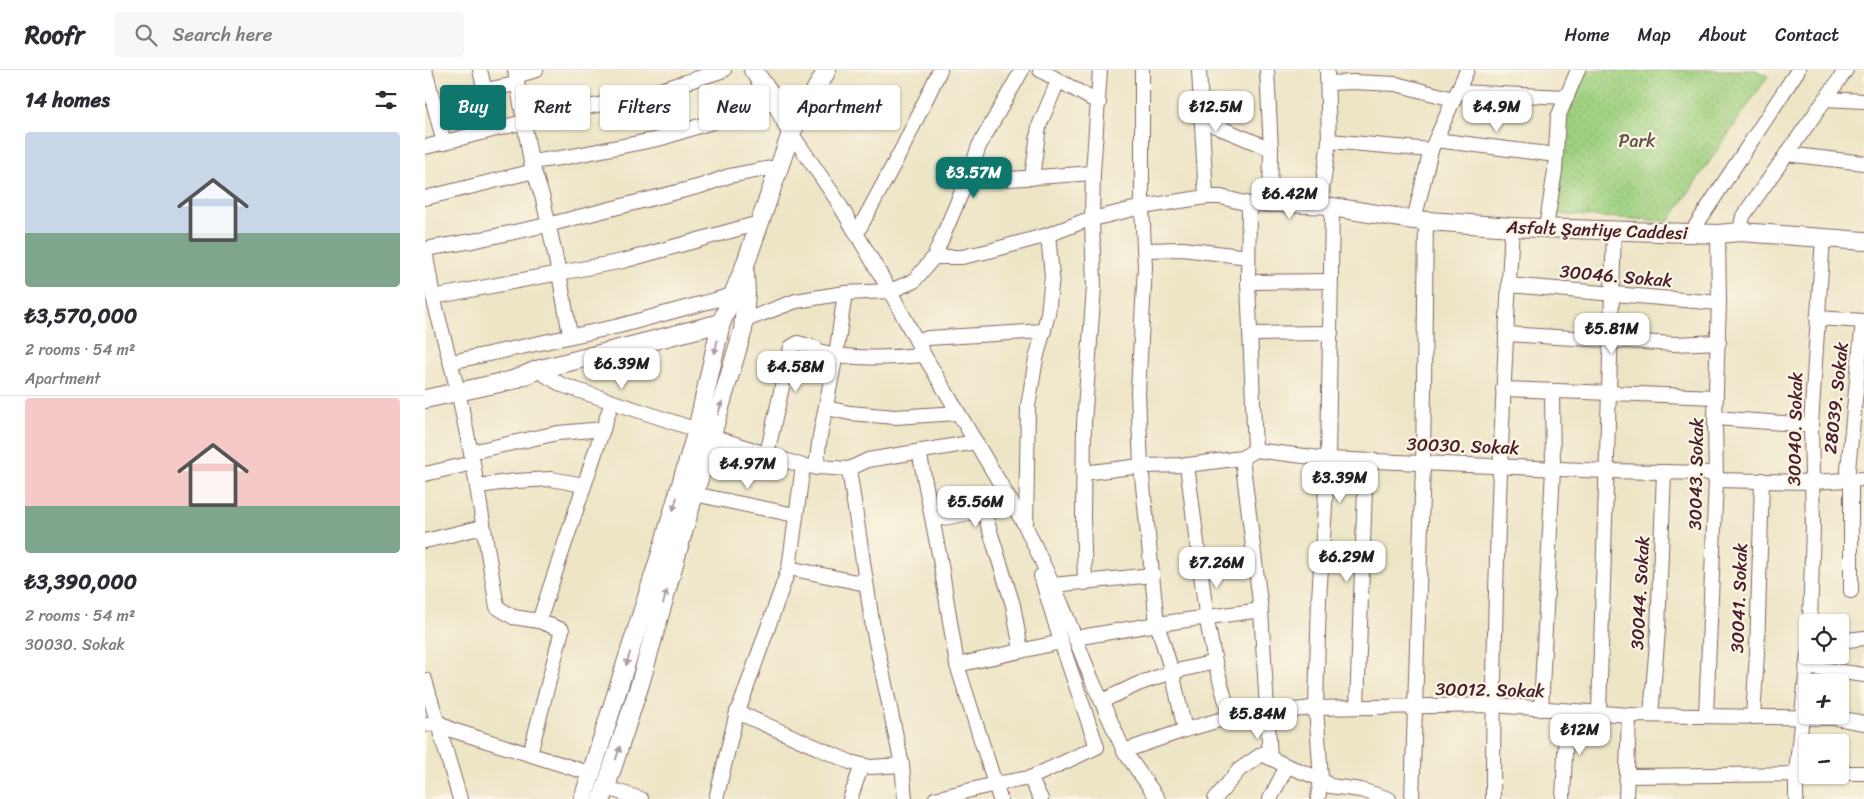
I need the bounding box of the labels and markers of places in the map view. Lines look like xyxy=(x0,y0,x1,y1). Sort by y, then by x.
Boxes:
pin: ₺12.5M xyxy=(1175,90,1257,133)
pin: ₺4.9M xyxy=(1462,90,1532,133)
pin: ₺3.57M xyxy=(933,156,1015,199)
pin: ₺6.42M xyxy=(1249,178,1331,220)
pin: ₺5.81M xyxy=(1571,312,1653,355)
pin: ₺6.39M xyxy=(581,348,663,390)
pin: ₺4.58M xyxy=(755,350,837,393)
pin: ₺4.97M xyxy=(707,448,789,490)
pin: ₺3.39M xyxy=(1299,462,1381,504)
pin: ₺5.56M xyxy=(935,486,1017,528)
pin: ₺6.29M xyxy=(1306,540,1388,583)
pin: ₺7.26M xyxy=(1176,546,1258,589)
pin: ₺5.84M xyxy=(1217,698,1299,740)
pin: ₺12M xyxy=(1550,714,1610,756)

